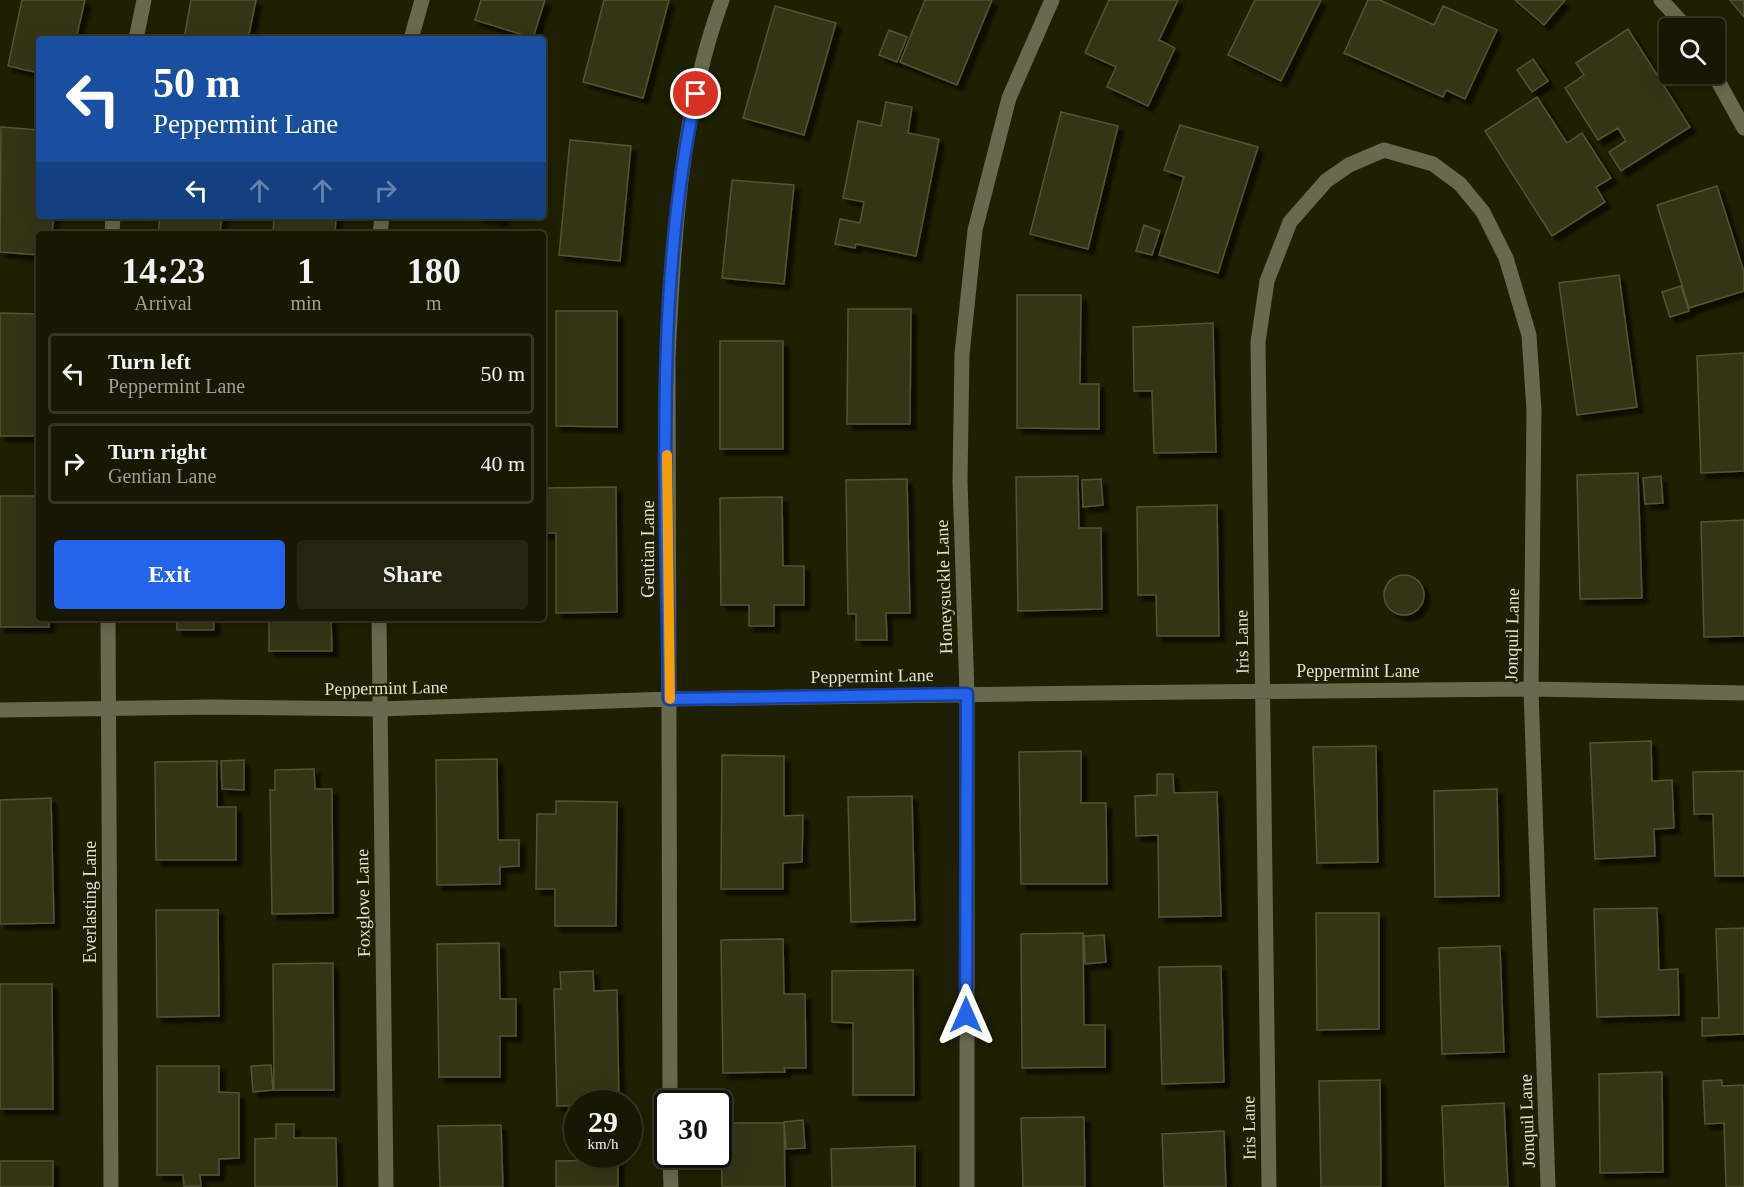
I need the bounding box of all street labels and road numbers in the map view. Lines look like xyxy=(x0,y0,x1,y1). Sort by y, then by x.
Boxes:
street label: Gentian Lane xyxy=(638,500,658,598)
street label: Honeysuckle Lane xyxy=(932,519,956,655)
street label: Jonquil Lane xyxy=(1501,588,1523,682)
street label: Iris Lane xyxy=(1231,610,1253,674)
street label: Peppermint Lane xyxy=(1296,661,1420,681)
street label: Peppermint Lane xyxy=(810,665,934,687)
street label: Peppermint Lane xyxy=(324,677,448,699)
street label: Everlasting Lane xyxy=(80,841,100,963)
street label: Foxglove Lane xyxy=(352,849,374,957)
street label: Jonquil Lane xyxy=(1515,1074,1539,1168)
street label: Iris Lane xyxy=(1238,1096,1260,1160)

